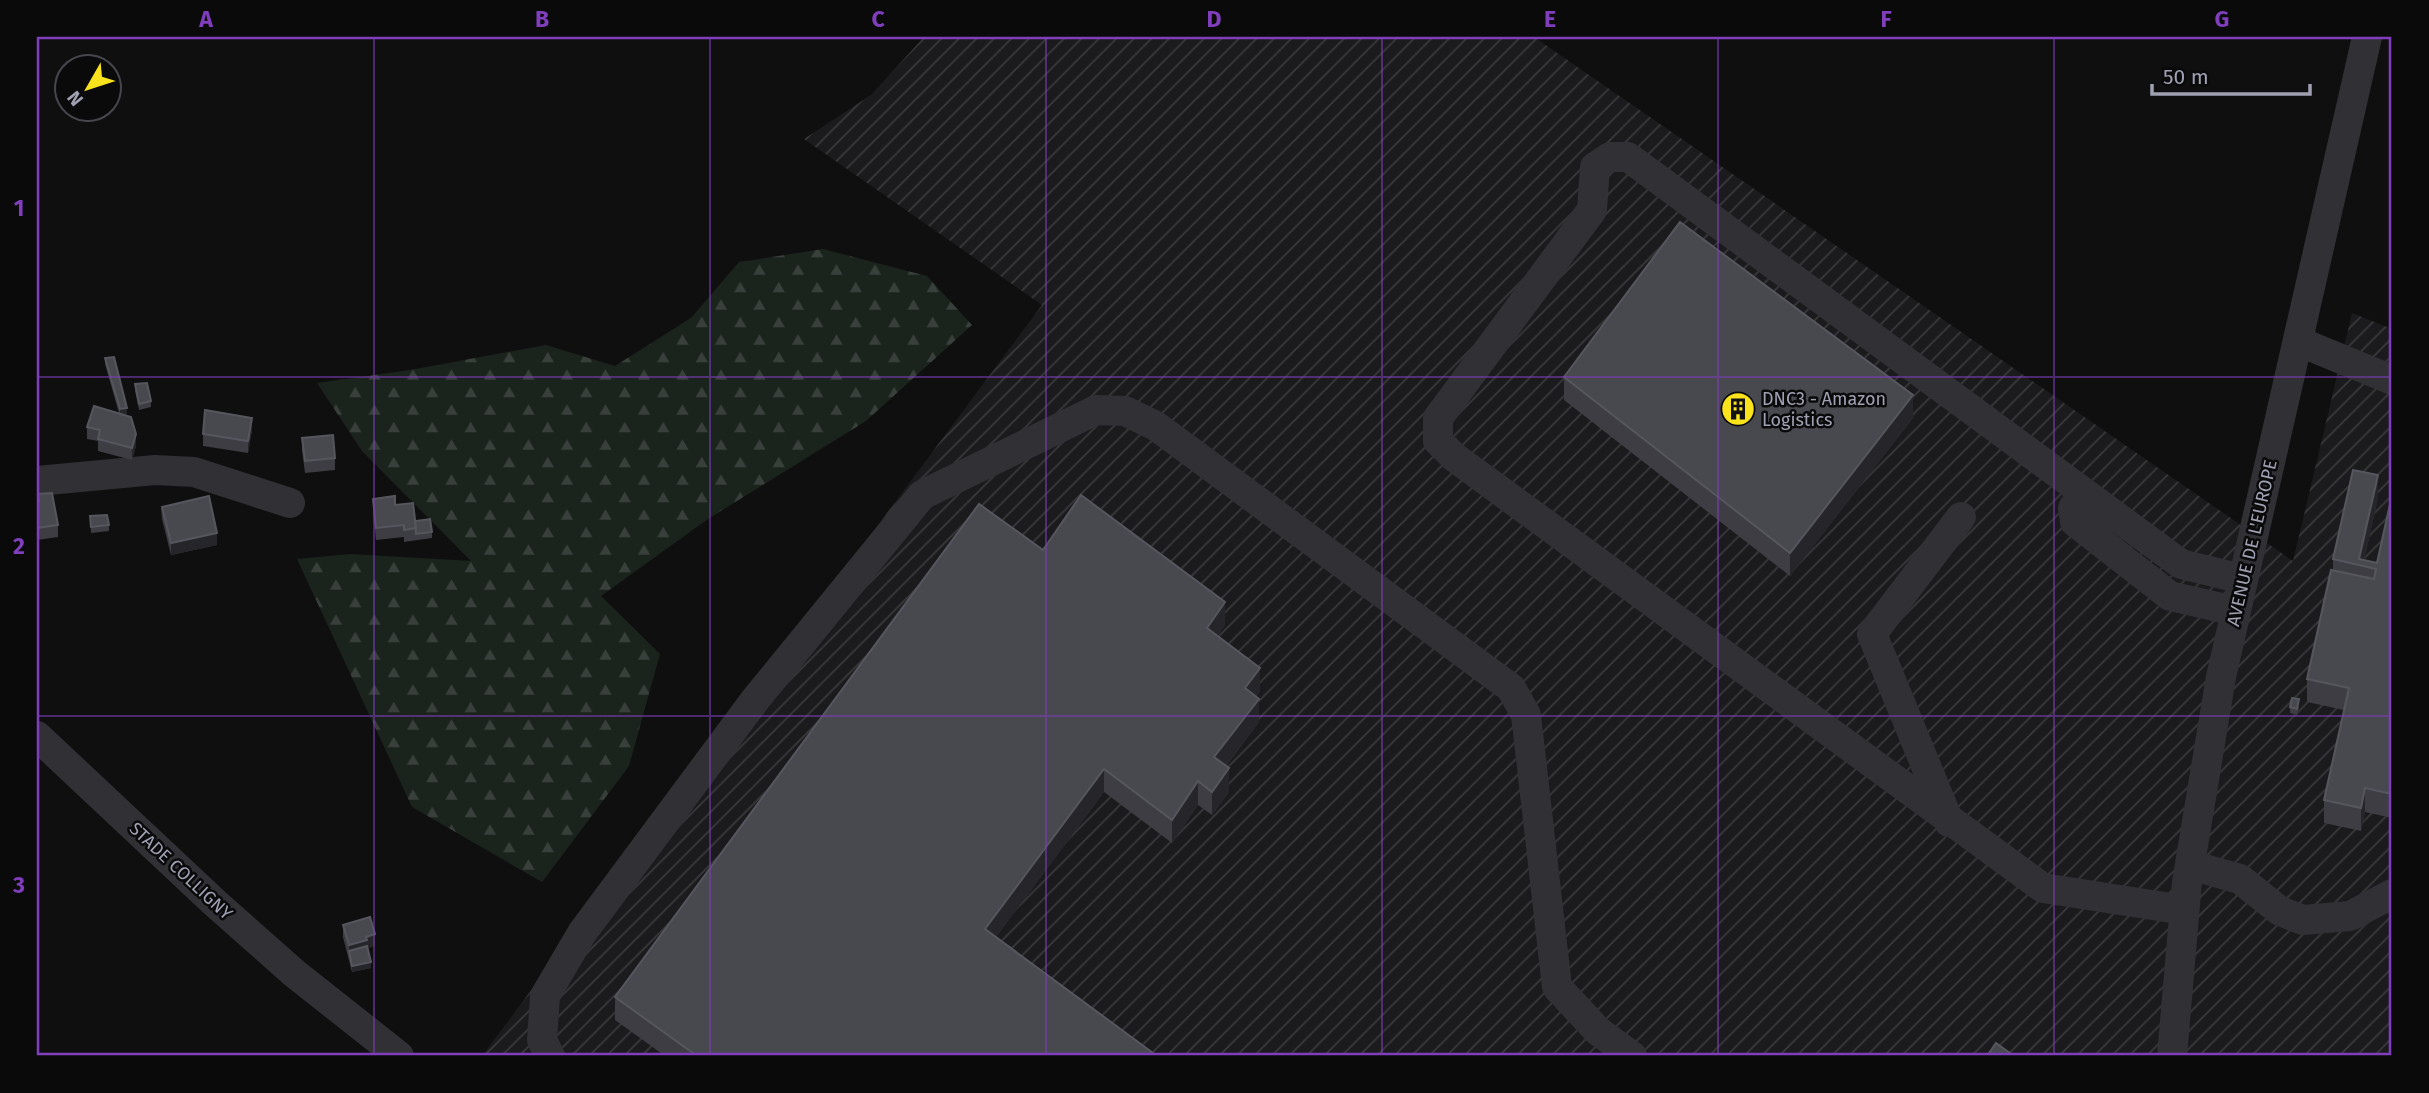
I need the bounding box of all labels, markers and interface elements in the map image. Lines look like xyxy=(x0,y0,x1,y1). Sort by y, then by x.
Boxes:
text: A xyxy=(198,5,213,33)
text: B xyxy=(535,5,549,33)
text: C xyxy=(871,5,885,33)
text: D xyxy=(1207,5,1222,33)
text: E xyxy=(1544,5,1556,33)
text: F xyxy=(1880,5,1892,33)
text: G xyxy=(2215,5,2229,33)
north arrow xyxy=(52,52,122,122)
scale bar xyxy=(2152,52,2310,96)
text: 50 m xyxy=(2163,64,2209,90)
text: N xyxy=(62,86,88,111)
text: 1 xyxy=(14,194,24,222)
place label: DNC3 - Amazon Logistics xyxy=(1762,388,1886,431)
building icon: DNC3 - Amazon Logistics xyxy=(1719,390,1757,428)
street label: AVENUE DE L'EUROPE xyxy=(2222,458,2282,628)
text: 2 xyxy=(13,532,25,560)
street label: STADE COLLIGNY xyxy=(125,818,237,924)
text: 3 xyxy=(12,871,25,899)

